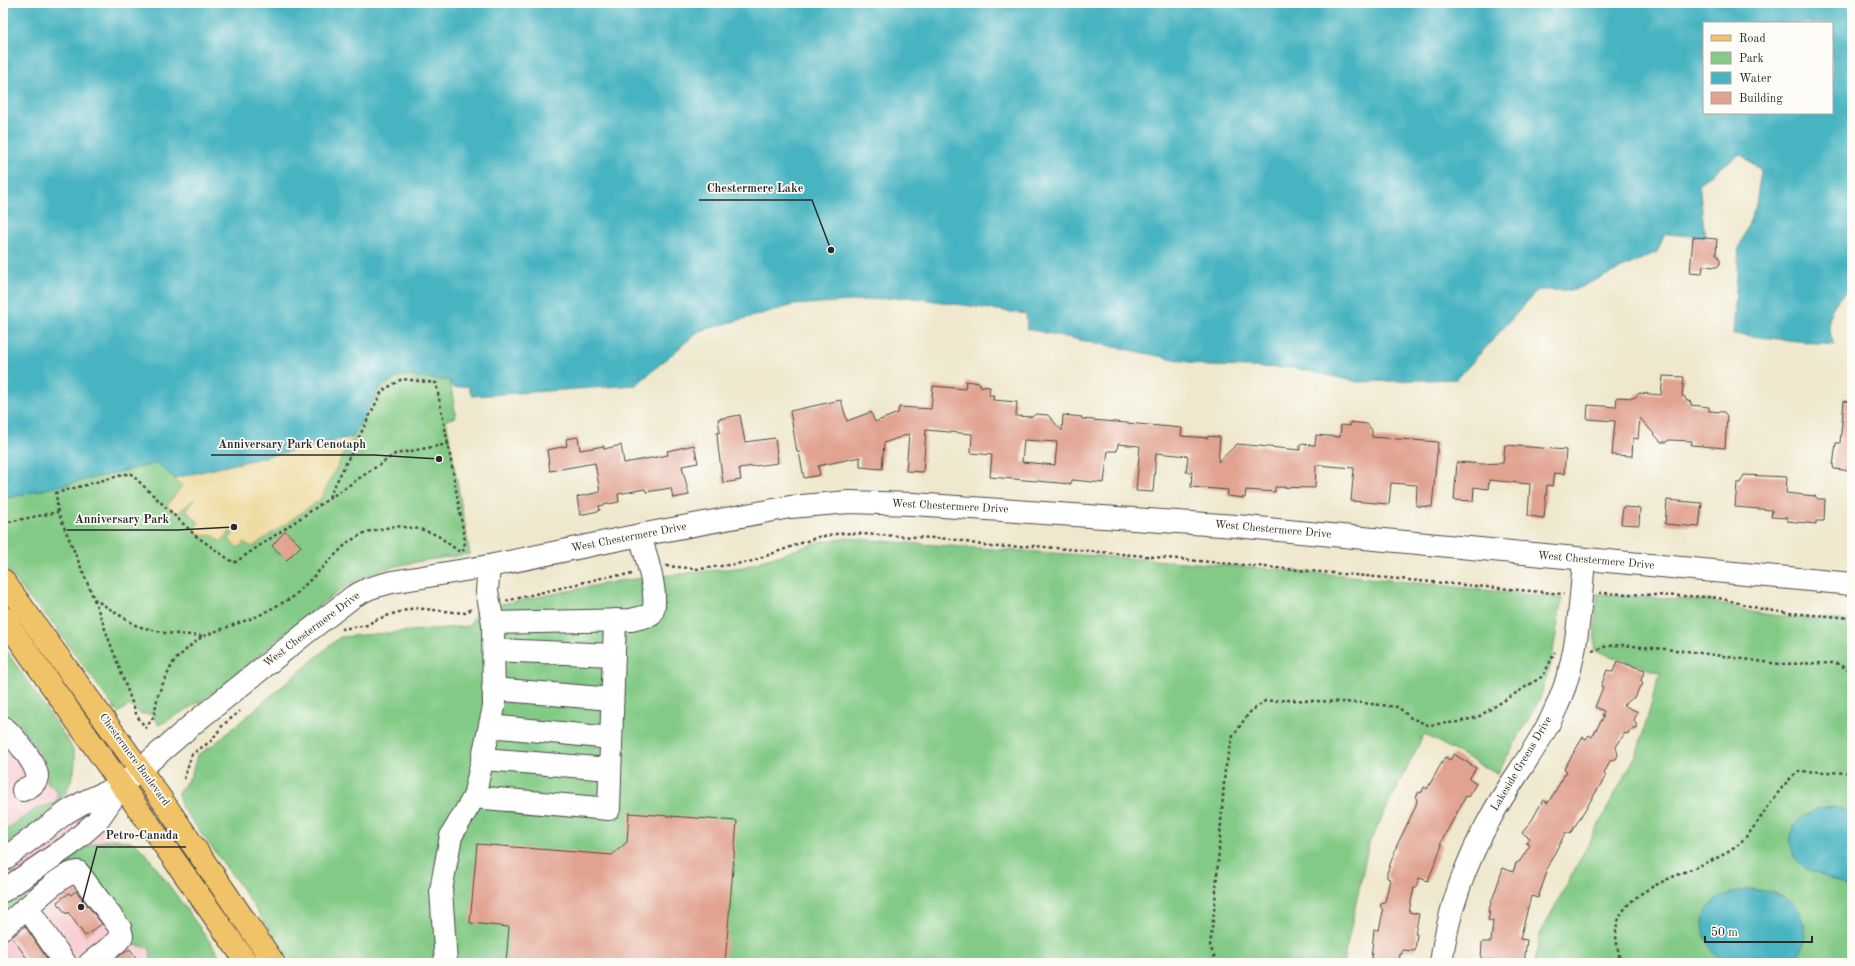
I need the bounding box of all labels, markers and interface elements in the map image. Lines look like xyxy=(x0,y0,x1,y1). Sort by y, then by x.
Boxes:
legend xyxy=(1703,22,1833,114)
text: Road xyxy=(1739,33,1766,45)
text: Park xyxy=(1739,53,1764,65)
text: Water xyxy=(1739,73,1772,85)
text: Building xyxy=(1739,93,1783,105)
callout: Chestermere Lake xyxy=(699,176,812,200)
text: Chestermere Lake xyxy=(707,183,804,195)
callout: Anniversary Park Cenotaph xyxy=(211,431,374,455)
text: Anniversary Park Cenotaph xyxy=(218,439,366,451)
street label: West Chestermere Drive xyxy=(891,498,1009,516)
callout: Anniversary Park xyxy=(67,506,177,530)
text: Anniversary Park xyxy=(75,514,170,526)
street label: West Chestermere Drive xyxy=(1214,519,1332,541)
street label: West Chestermere Drive xyxy=(571,521,687,555)
street label: West Chestermere Drive xyxy=(1537,550,1655,572)
street label: West Chestermere Drive xyxy=(262,590,362,670)
street label: Chestermere Boulevard xyxy=(97,712,171,808)
street label: Lakeside Greens Drive xyxy=(1489,715,1555,813)
callout: Petro-Canada xyxy=(97,823,186,847)
text: Petro-Canada xyxy=(106,830,178,842)
scale bar xyxy=(1705,918,1812,944)
text: 50 m xyxy=(1711,926,1738,939)

